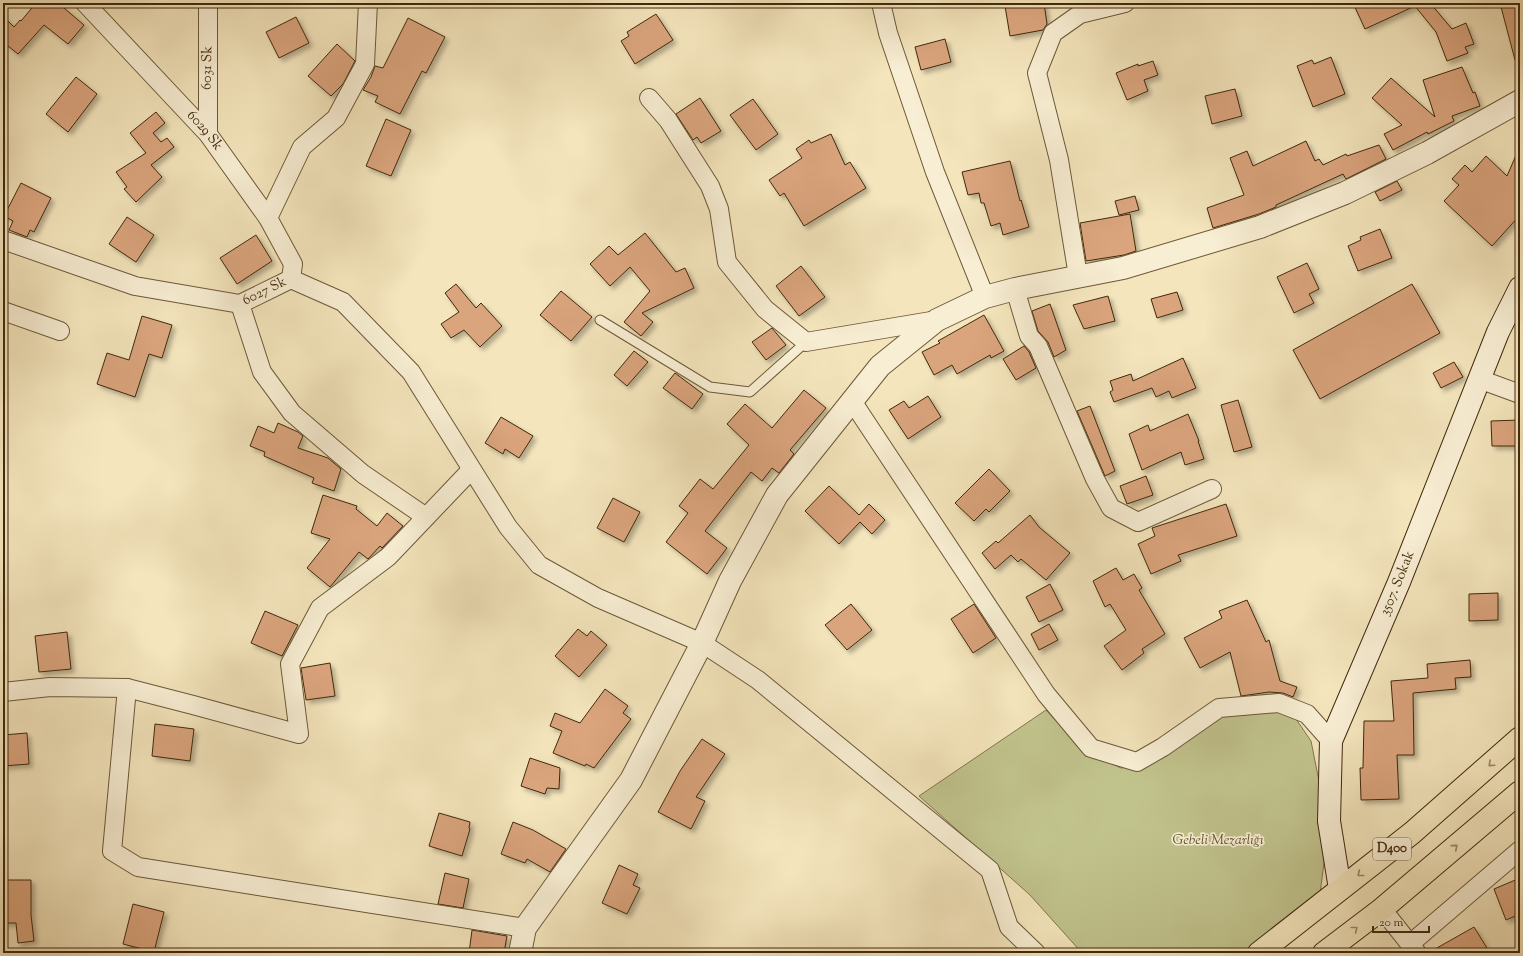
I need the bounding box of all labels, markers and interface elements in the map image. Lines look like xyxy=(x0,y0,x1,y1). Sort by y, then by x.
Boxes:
street label: 6031 Sk xyxy=(198,46,218,90)
street label: 6029 Sk xyxy=(182,107,227,155)
street label: 6027 Sk xyxy=(239,272,291,311)
street label: 3507. Sokak xyxy=(1376,548,1420,619)
one-way arrow xyxy=(1488,759,1496,766)
park label: Gebeli Mezarlığı xyxy=(1173,831,1264,851)
road number: D400 xyxy=(1373,838,1411,860)
one-way arrow xyxy=(1451,844,1458,851)
one-way arrow xyxy=(1357,870,1364,877)
scale bar xyxy=(1373,908,1429,934)
text: 20 m xyxy=(1379,914,1404,932)
one-way arrow xyxy=(1351,927,1358,934)

